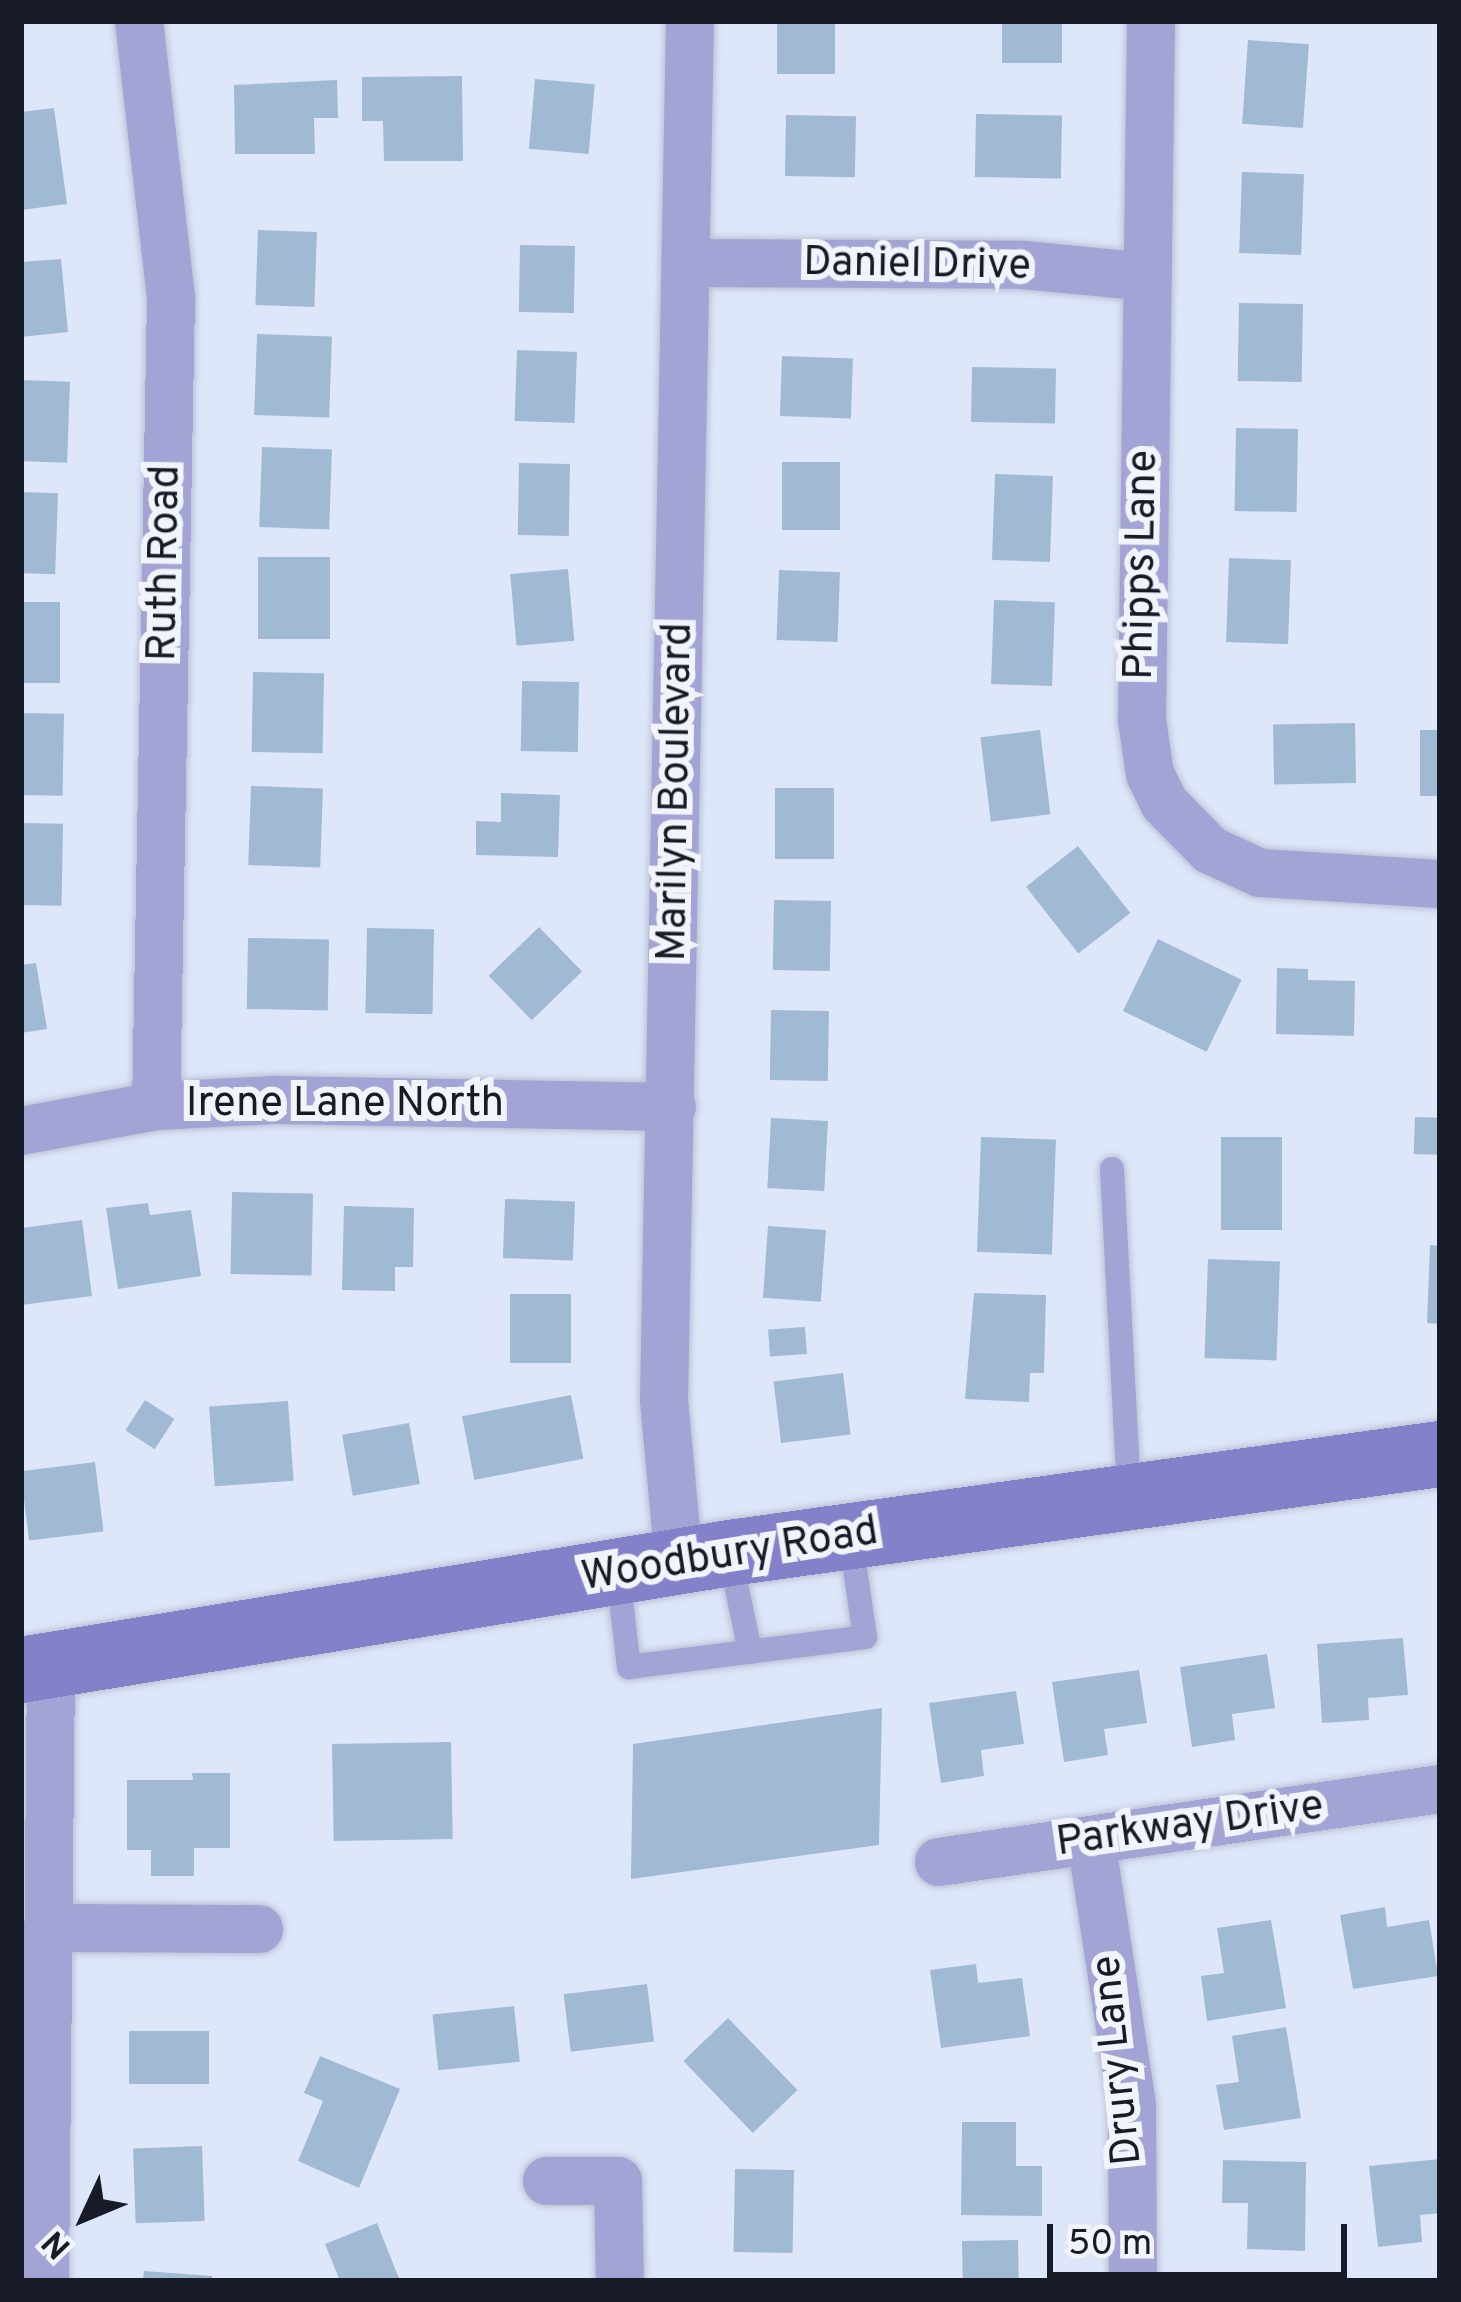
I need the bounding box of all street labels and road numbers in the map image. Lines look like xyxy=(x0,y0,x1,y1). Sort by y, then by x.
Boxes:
street label: Daniel Drive xyxy=(803,239,1031,293)
street label: Phipps Lane xyxy=(1116,449,1170,681)
street label: Ruth Road xyxy=(139,464,193,662)
street label: Marilyn Boulevard xyxy=(649,622,705,962)
street label: Irene Lane North xyxy=(186,1080,504,1130)
street label: Woodbury Road xyxy=(578,1508,882,1604)
street label: Parkway Drive xyxy=(1053,1782,1327,1870)
street label: Drury Lane xyxy=(1083,1953,1155,2167)

